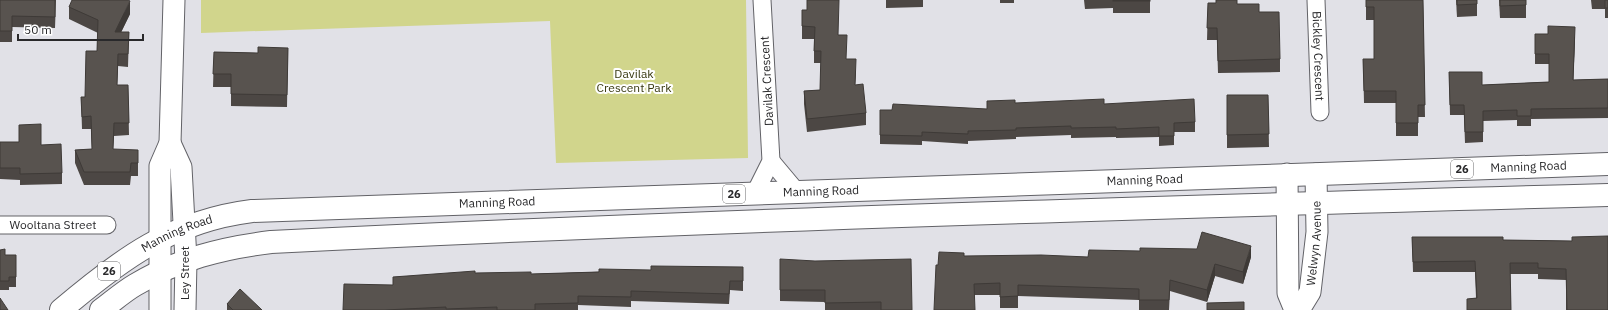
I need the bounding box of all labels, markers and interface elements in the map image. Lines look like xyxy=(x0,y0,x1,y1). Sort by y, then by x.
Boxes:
street label: Bickley Crescent xyxy=(1309,11,1328,101)
scale bar xyxy=(18,16,143,42)
text: 50 m xyxy=(24,22,52,37)
street label: Davilak Crescent xyxy=(757,36,776,126)
park label: Davilak Crescent Park xyxy=(597,66,672,95)
street label: Manning Road xyxy=(1490,157,1567,175)
road number: 26 xyxy=(1451,160,1473,178)
street label: Manning Road xyxy=(1106,171,1183,188)
street label: Manning Road xyxy=(782,182,859,200)
road number: 26 xyxy=(723,185,745,203)
street label: Manning Road xyxy=(459,193,536,211)
street label: Welwyn Avenue xyxy=(1303,200,1324,287)
street label: Manning Road xyxy=(138,211,214,255)
street label: Wooltana Street xyxy=(10,217,96,232)
street label: Ley Street xyxy=(177,246,192,300)
road number: 26 xyxy=(98,262,120,280)

